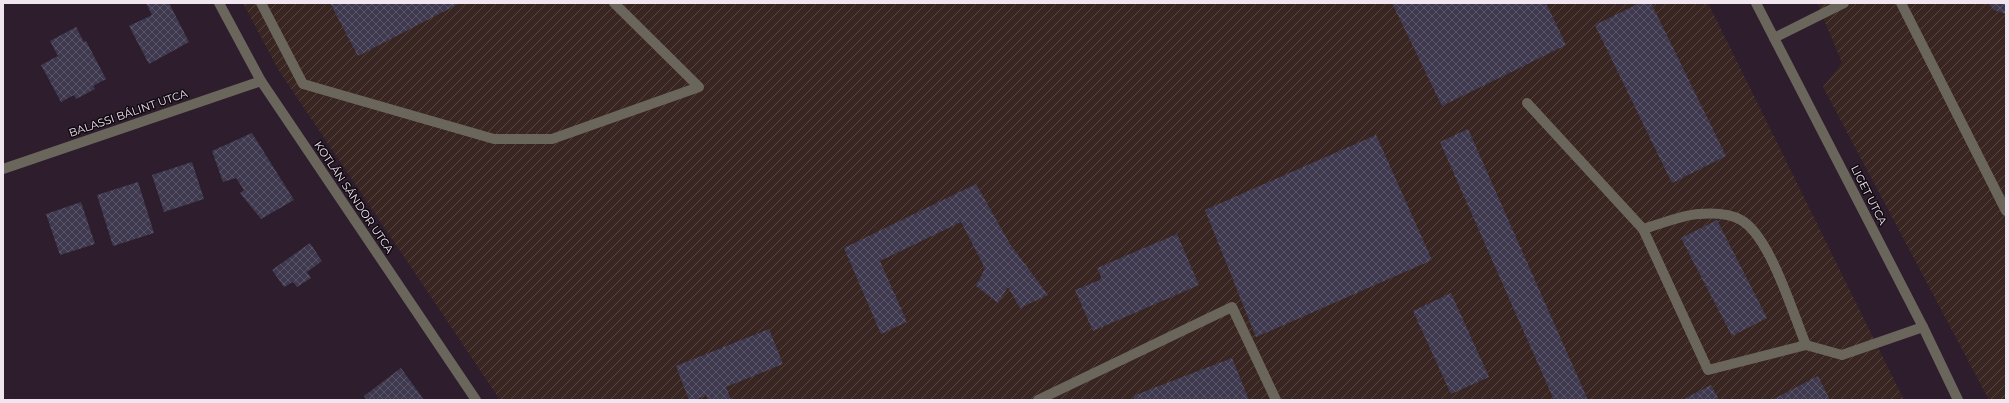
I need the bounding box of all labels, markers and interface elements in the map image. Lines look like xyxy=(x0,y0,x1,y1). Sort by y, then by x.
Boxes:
street label: BALASSI BÁLINT UTCA xyxy=(67,86,189,140)
street label: KOTLÁN SÁNDOR UTCA xyxy=(311,138,397,256)
street label: LIGET UTCA xyxy=(1848,163,1890,227)

